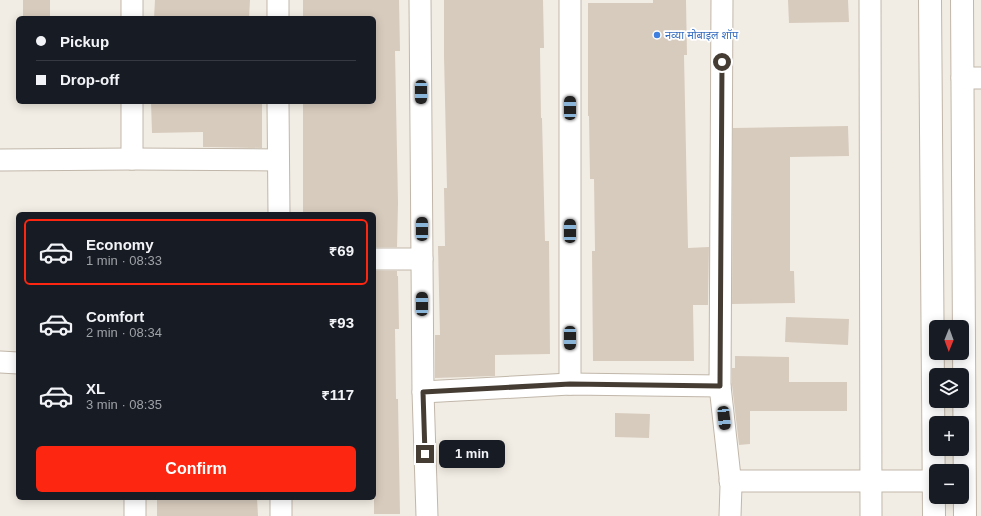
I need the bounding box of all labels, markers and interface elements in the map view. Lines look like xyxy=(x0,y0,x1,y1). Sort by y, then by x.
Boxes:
place label: नव्या मोबाइल शॉप xyxy=(665,29,739,41)
marker: नव्या मोबाइल शॉप xyxy=(652,30,662,40)
text: Pickup xyxy=(60,33,109,50)
route start xyxy=(713,53,731,71)
text: Drop-off xyxy=(60,71,119,88)
car xyxy=(415,80,427,104)
car xyxy=(564,96,576,120)
car xyxy=(416,217,428,241)
car xyxy=(564,219,576,243)
icon: car xyxy=(38,234,74,270)
text: Economy xyxy=(86,236,154,253)
text: ₹69 xyxy=(329,242,354,259)
text: 1 min · 08:33 xyxy=(86,253,162,268)
car xyxy=(416,292,428,316)
icon: car xyxy=(38,306,74,342)
text: Comfort xyxy=(86,308,144,325)
text: ₹93 xyxy=(329,314,354,331)
north arrow xyxy=(929,320,969,360)
map controls xyxy=(929,320,969,504)
text: 2 min · 08:34 xyxy=(86,325,162,340)
car xyxy=(564,326,576,350)
button: layers xyxy=(929,368,969,408)
icon: car xyxy=(38,378,74,414)
text: XL xyxy=(86,380,105,397)
text: ₹117 xyxy=(321,386,354,403)
text: 3 min · 08:35 xyxy=(86,397,162,412)
car xyxy=(717,405,731,431)
button: + xyxy=(929,416,969,456)
callout: 1 min xyxy=(439,440,505,468)
route end xyxy=(416,445,434,463)
button: Confirm xyxy=(36,446,356,492)
text: 1 min xyxy=(455,446,489,461)
button: − xyxy=(929,464,969,504)

